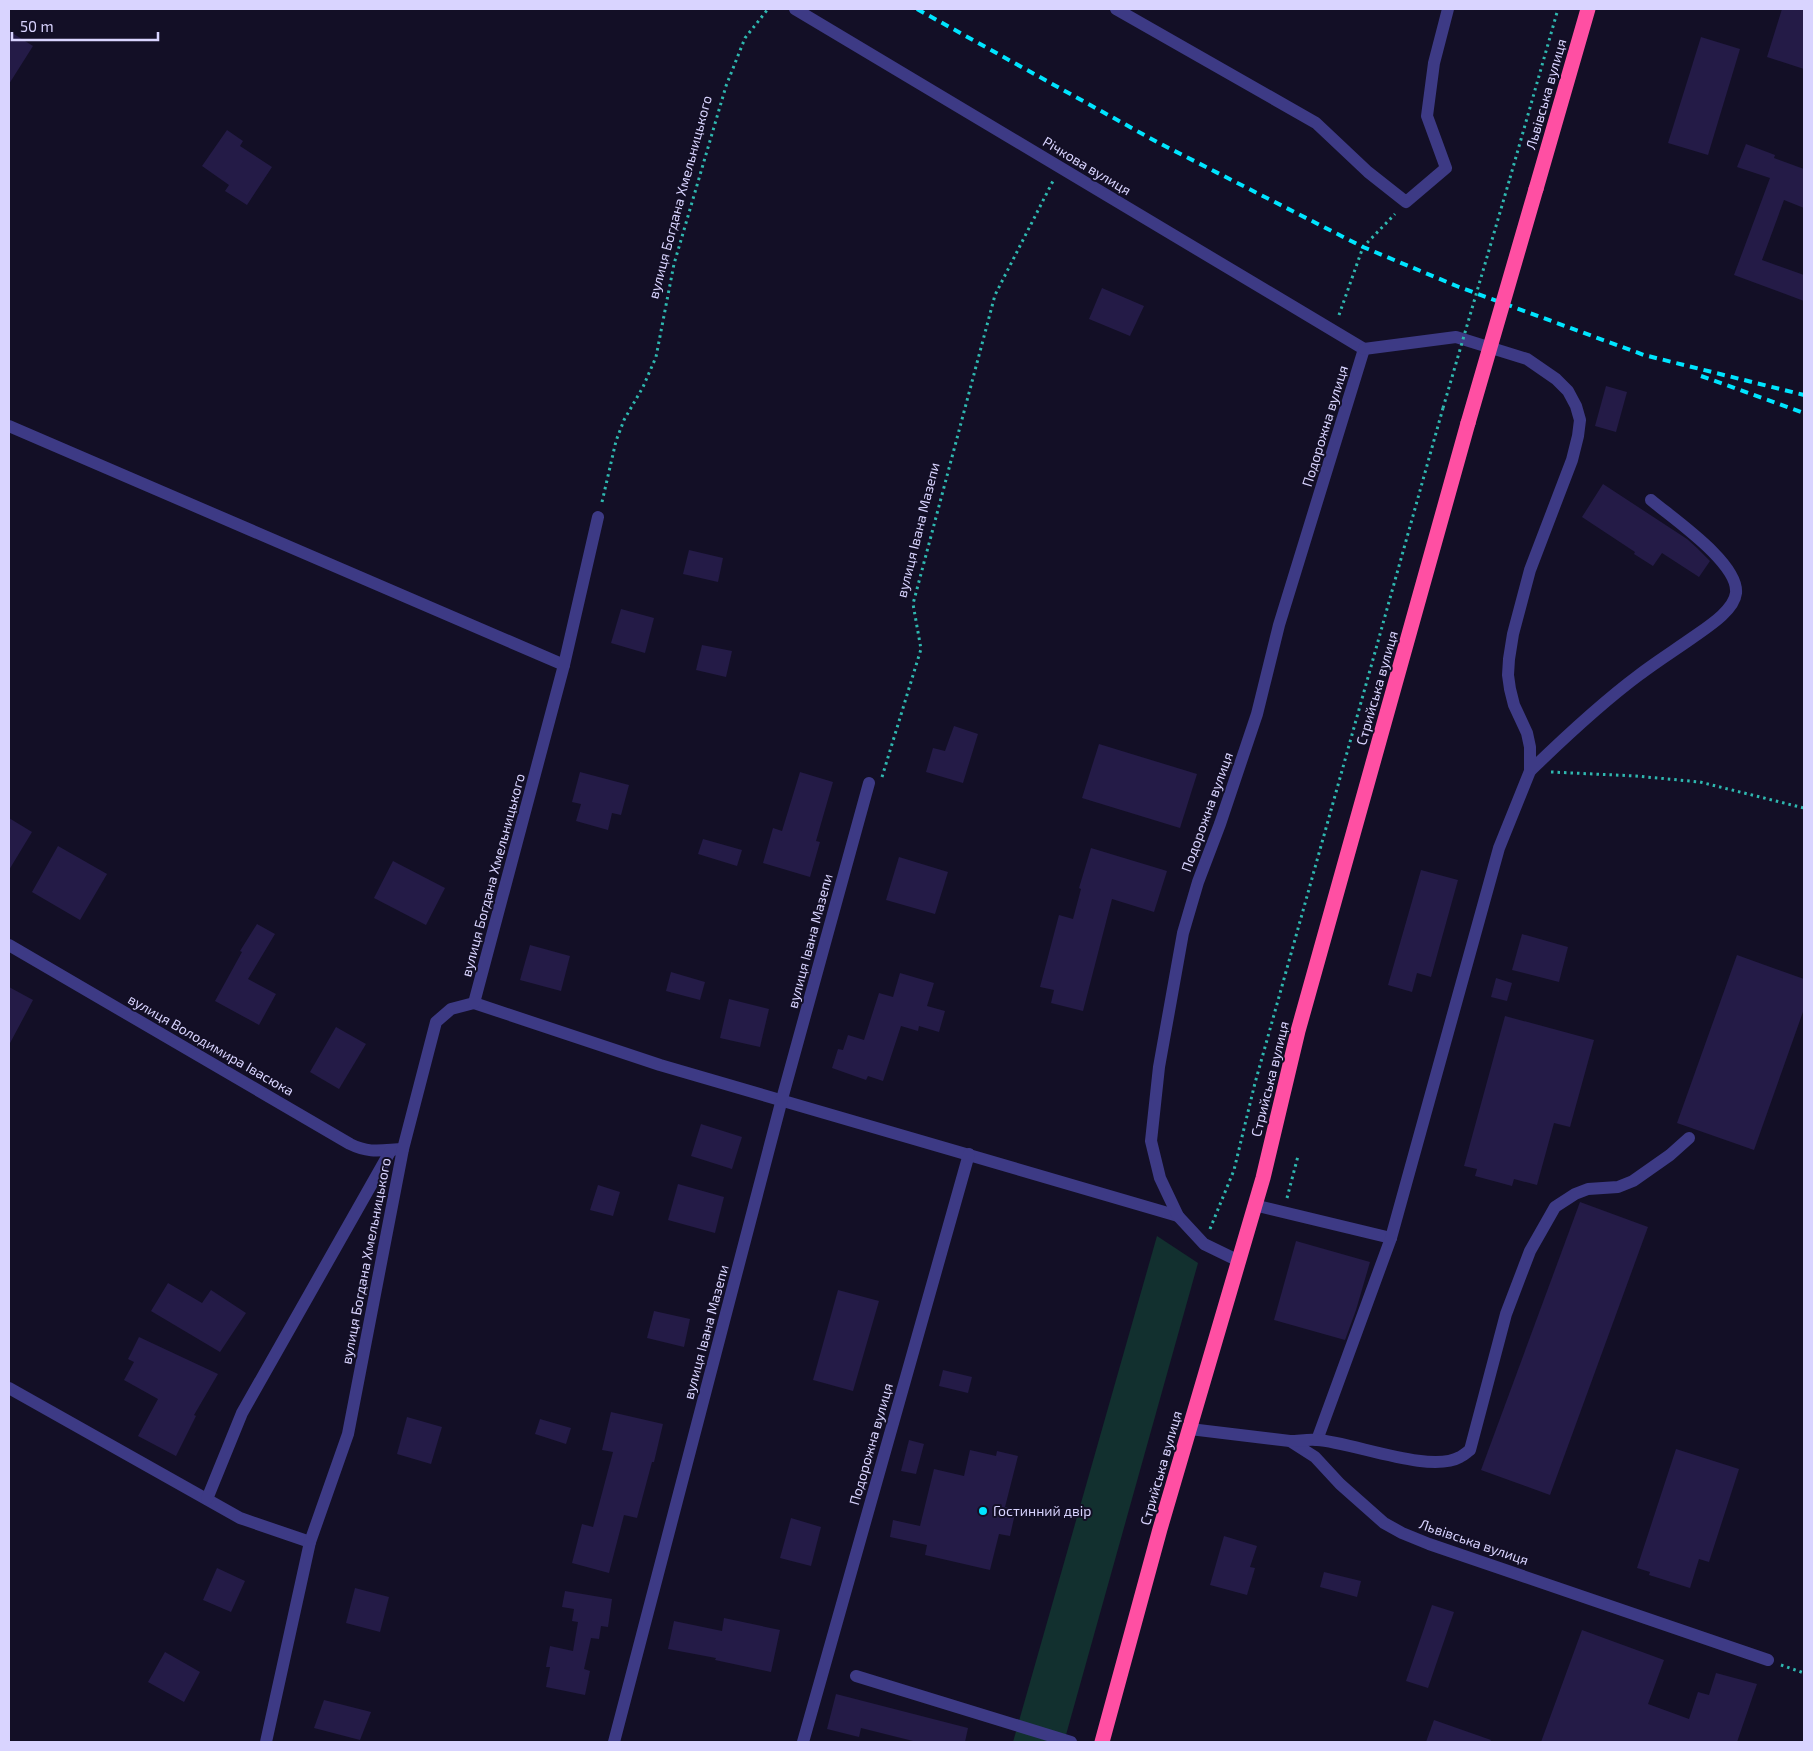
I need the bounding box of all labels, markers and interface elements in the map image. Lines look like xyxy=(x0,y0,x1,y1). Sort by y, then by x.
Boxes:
scale bar xyxy=(12,10,159,42)
text: 50 m xyxy=(20,17,54,35)
street label: Львівська вулиця xyxy=(1522,37,1569,151)
street label: вулиця Богдана Хмельницького xyxy=(644,93,715,300)
street label: Річкова вулиця xyxy=(1040,133,1134,199)
street label: Подорожна вулиця xyxy=(1298,363,1351,489)
street label: вулиця Івана Мазепи xyxy=(892,461,943,599)
street label: Стрийська вулиця xyxy=(1352,629,1401,747)
street label: Подорожна вулиця xyxy=(1177,750,1236,874)
street label: вулиця Богдана Хмельницького xyxy=(457,771,528,978)
street label: вулиця Івана Мазепи xyxy=(783,872,836,1010)
street label: вулиця Володимира Івасюка xyxy=(125,990,297,1099)
street label: Стрийська вулиця xyxy=(1247,1019,1292,1138)
street label: вулиця Богдана Хмельницького xyxy=(337,1156,394,1366)
street label: вулиця Івана Мазепи xyxy=(679,1263,732,1401)
street label: Подорожна вулиця xyxy=(845,1381,896,1507)
street label: Стрийська вулиця xyxy=(1136,1409,1185,1527)
place label: Гостинний двір xyxy=(993,1502,1092,1519)
marker: Гостинний двір xyxy=(977,1505,989,1517)
street label: Львівська вулиця xyxy=(1417,1515,1531,1568)

